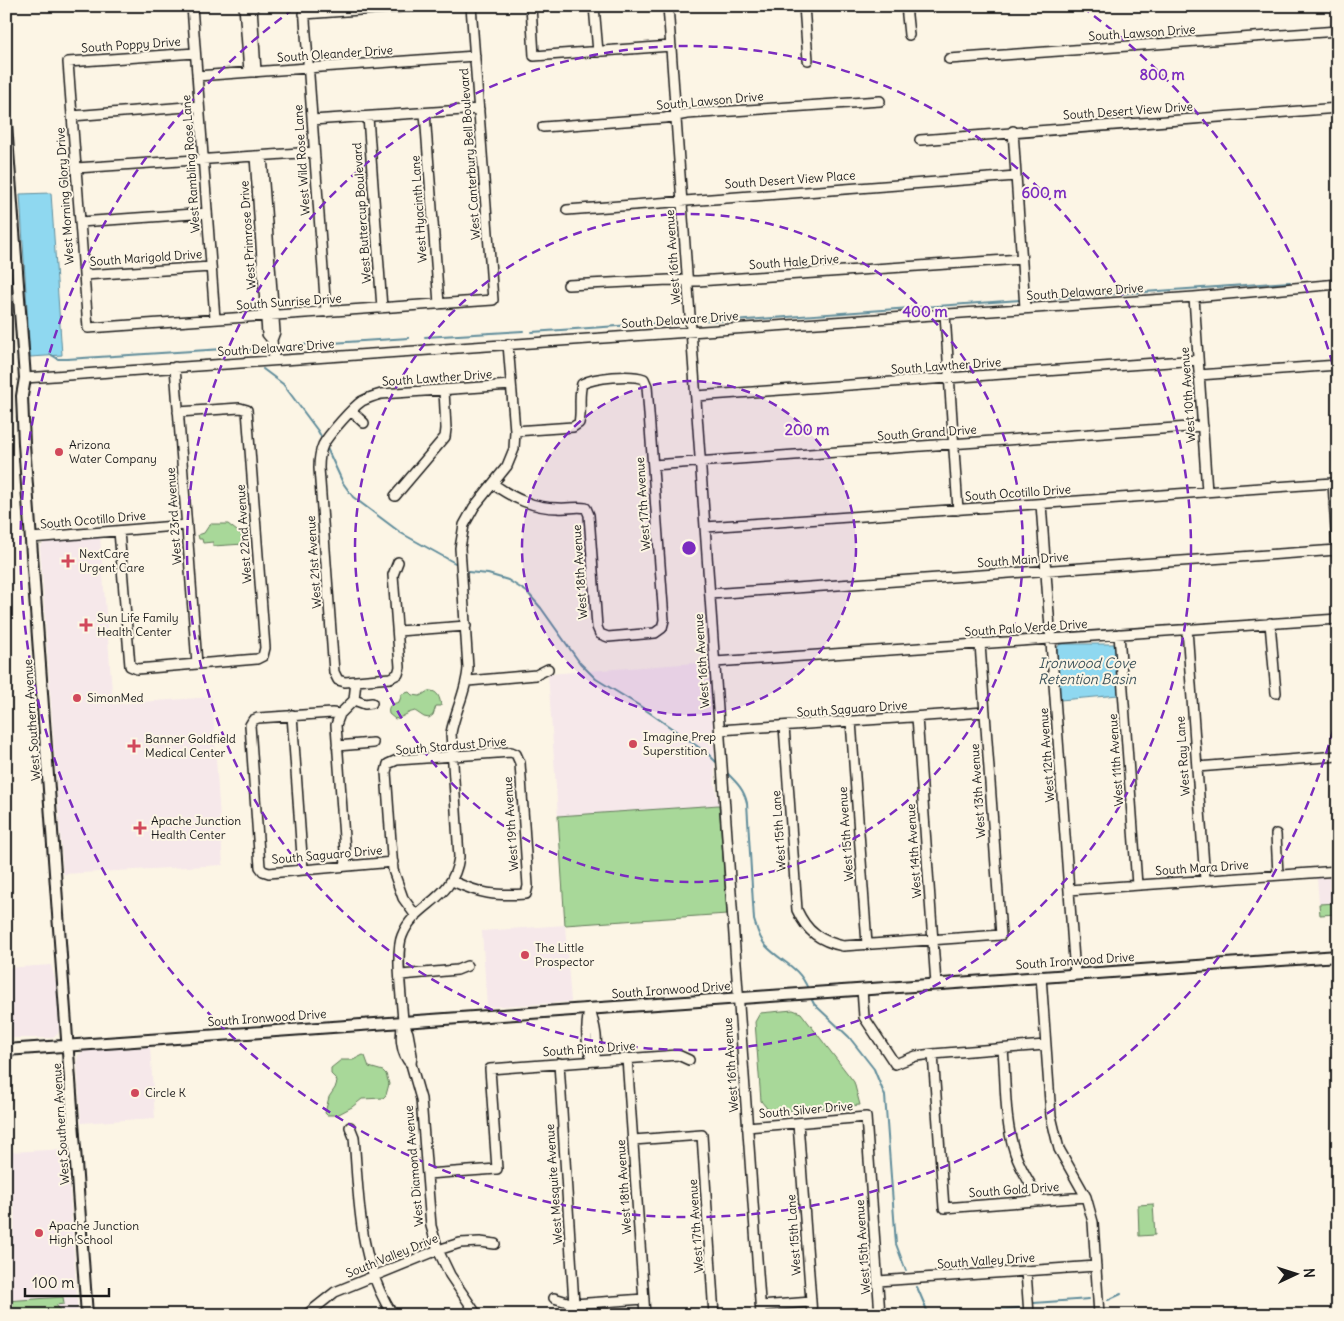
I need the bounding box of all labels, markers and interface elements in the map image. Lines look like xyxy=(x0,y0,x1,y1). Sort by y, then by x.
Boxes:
street label: South Lawson Drive xyxy=(1088,21,1196,44)
street label: South Poppy Drive xyxy=(81,34,181,55)
street label: South Oleander Drive xyxy=(277,42,393,65)
text: 800 m xyxy=(1139,65,1185,84)
street label: West Canterbury Bell Boulevard xyxy=(456,68,483,240)
street label: South Lawson Drive xyxy=(656,88,764,113)
street label: West Rambling Rose Lane xyxy=(178,94,203,234)
street label: South Desert View Drive xyxy=(1062,98,1193,123)
street label: West Wild Rose Lane xyxy=(290,104,313,216)
street label: West Morning Glory Drive xyxy=(52,127,77,265)
street label: West Buttercup Boulevard xyxy=(349,142,374,284)
street label: West Hyacinth Lane xyxy=(407,155,430,263)
street label: South Desert View Place xyxy=(724,167,856,192)
street label: West Primrose Drive xyxy=(236,180,259,290)
text: 600 m xyxy=(1021,183,1067,202)
street label: West 16th Avenue xyxy=(662,209,683,305)
street label: South Marigold Drive xyxy=(89,246,203,269)
street label: South Hale Drive xyxy=(748,251,839,272)
street label: South Delaware Drive xyxy=(1026,280,1144,303)
street label: South Sunrise Drive xyxy=(236,290,342,313)
text: 400 m xyxy=(902,302,948,321)
street label: South Delaware Drive xyxy=(621,308,739,331)
street label: South Delaware Drive xyxy=(217,336,335,359)
street label: West 10th Avenue xyxy=(1177,347,1198,443)
street label: South Lawther Drive xyxy=(890,354,1002,377)
street label: South Lawther Drive xyxy=(381,366,493,389)
text: 200 m xyxy=(785,420,829,439)
street label: South Grand Drive xyxy=(877,422,977,443)
place label: Arizona Water Company xyxy=(69,437,157,466)
marker: Arizona Water Company xyxy=(53,446,65,458)
street label: West 17th Avenue xyxy=(632,457,653,551)
street label: West 23rd Avenue xyxy=(163,467,184,565)
street label: South Ocotillo Drive xyxy=(964,481,1072,504)
street label: West 22nd Avenue xyxy=(233,484,254,584)
street label: South Ocotillo Drive xyxy=(39,507,147,532)
street label: West 21st Avenue xyxy=(303,515,324,609)
street label: West 18th Avenue xyxy=(569,524,590,620)
centre of rings xyxy=(680,539,698,557)
place label: NextCare Urgent Care xyxy=(79,546,144,575)
street label: South Main Drive xyxy=(977,549,1069,570)
marker: NextCare Urgent Care xyxy=(61,554,75,568)
place label: Sun Life Family Health Center xyxy=(97,610,178,639)
street label: West 16th Avenue xyxy=(691,613,712,709)
street label: South Palo Verde Drive xyxy=(964,616,1088,639)
marker: Sun Life Family Health Center xyxy=(79,618,93,632)
water label: Ironwood Cove Retention Basin xyxy=(1038,654,1137,688)
street label: West Southern Avenue xyxy=(20,659,43,781)
place label: SimonMed xyxy=(87,690,144,705)
marker: SimonMed xyxy=(71,692,83,704)
street label: South Saguaro Drive xyxy=(796,697,908,720)
street label: West 12th Avenue xyxy=(1036,707,1057,803)
street label: West 11th Avenue xyxy=(1105,713,1126,807)
street label: West Ray Lane xyxy=(1172,716,1193,796)
place label: Imagine Prep Superstition xyxy=(643,729,716,758)
place label: Banner Goldfield Medical Center xyxy=(145,731,236,760)
street label: South Stardust Drive xyxy=(395,733,507,758)
marker: Imagine Prep Superstition xyxy=(627,738,639,750)
marker: Banner Goldfield Medical Center xyxy=(127,739,141,753)
street label: West 13th Avenue xyxy=(967,743,988,839)
street label: West 19th Avenue xyxy=(500,776,521,872)
street label: West 15th Avenue xyxy=(835,786,856,882)
street label: West 15th Lane xyxy=(768,790,789,872)
street label: West 14th Avenue xyxy=(903,803,924,899)
place label: Apache Junction Health Center xyxy=(151,813,241,842)
marker: Apache Junction Health Center xyxy=(133,821,147,835)
street label: South Saguaro Drive xyxy=(271,842,383,867)
street label: South Mara Drive xyxy=(1155,857,1249,878)
place label: The Little Prospector xyxy=(535,940,594,969)
marker: The Little Prospector xyxy=(519,949,531,961)
street label: South Ironwood Drive xyxy=(1015,949,1135,972)
street label: South Ironwood Drive xyxy=(611,978,731,1001)
street label: South Ironwood Drive xyxy=(207,1006,327,1029)
street label: West 16th Avenue xyxy=(720,1017,741,1113)
street label: South Pinto Drive xyxy=(542,1038,636,1059)
street label: West Southern Avenue xyxy=(49,1063,72,1185)
place label: Circle K xyxy=(145,1085,186,1100)
marker: Circle K xyxy=(129,1087,141,1099)
street label: South Silver Drive xyxy=(758,1098,854,1121)
street label: West Diamond Avenue xyxy=(401,1105,426,1227)
street label: West Mesquite Avenue xyxy=(542,1123,565,1245)
street label: West 18th Avenue xyxy=(613,1139,634,1235)
street label: West 17th Avenue xyxy=(685,1179,706,1273)
street label: South Gold Drive xyxy=(968,1179,1060,1200)
street label: West 15th Lane xyxy=(783,1194,804,1276)
street label: West 15th Avenue xyxy=(852,1199,873,1295)
place label: Apache Junction High School xyxy=(49,1218,139,1247)
marker: Apache Junction High School xyxy=(33,1227,45,1239)
street label: South Valley Drive xyxy=(344,1230,440,1281)
north arrow xyxy=(1272,1248,1322,1298)
street label: South Valley Drive xyxy=(937,1250,1035,1271)
scale bar xyxy=(25,1266,109,1298)
text: N xyxy=(1300,1268,1318,1279)
text: 100 m xyxy=(32,1273,74,1292)

